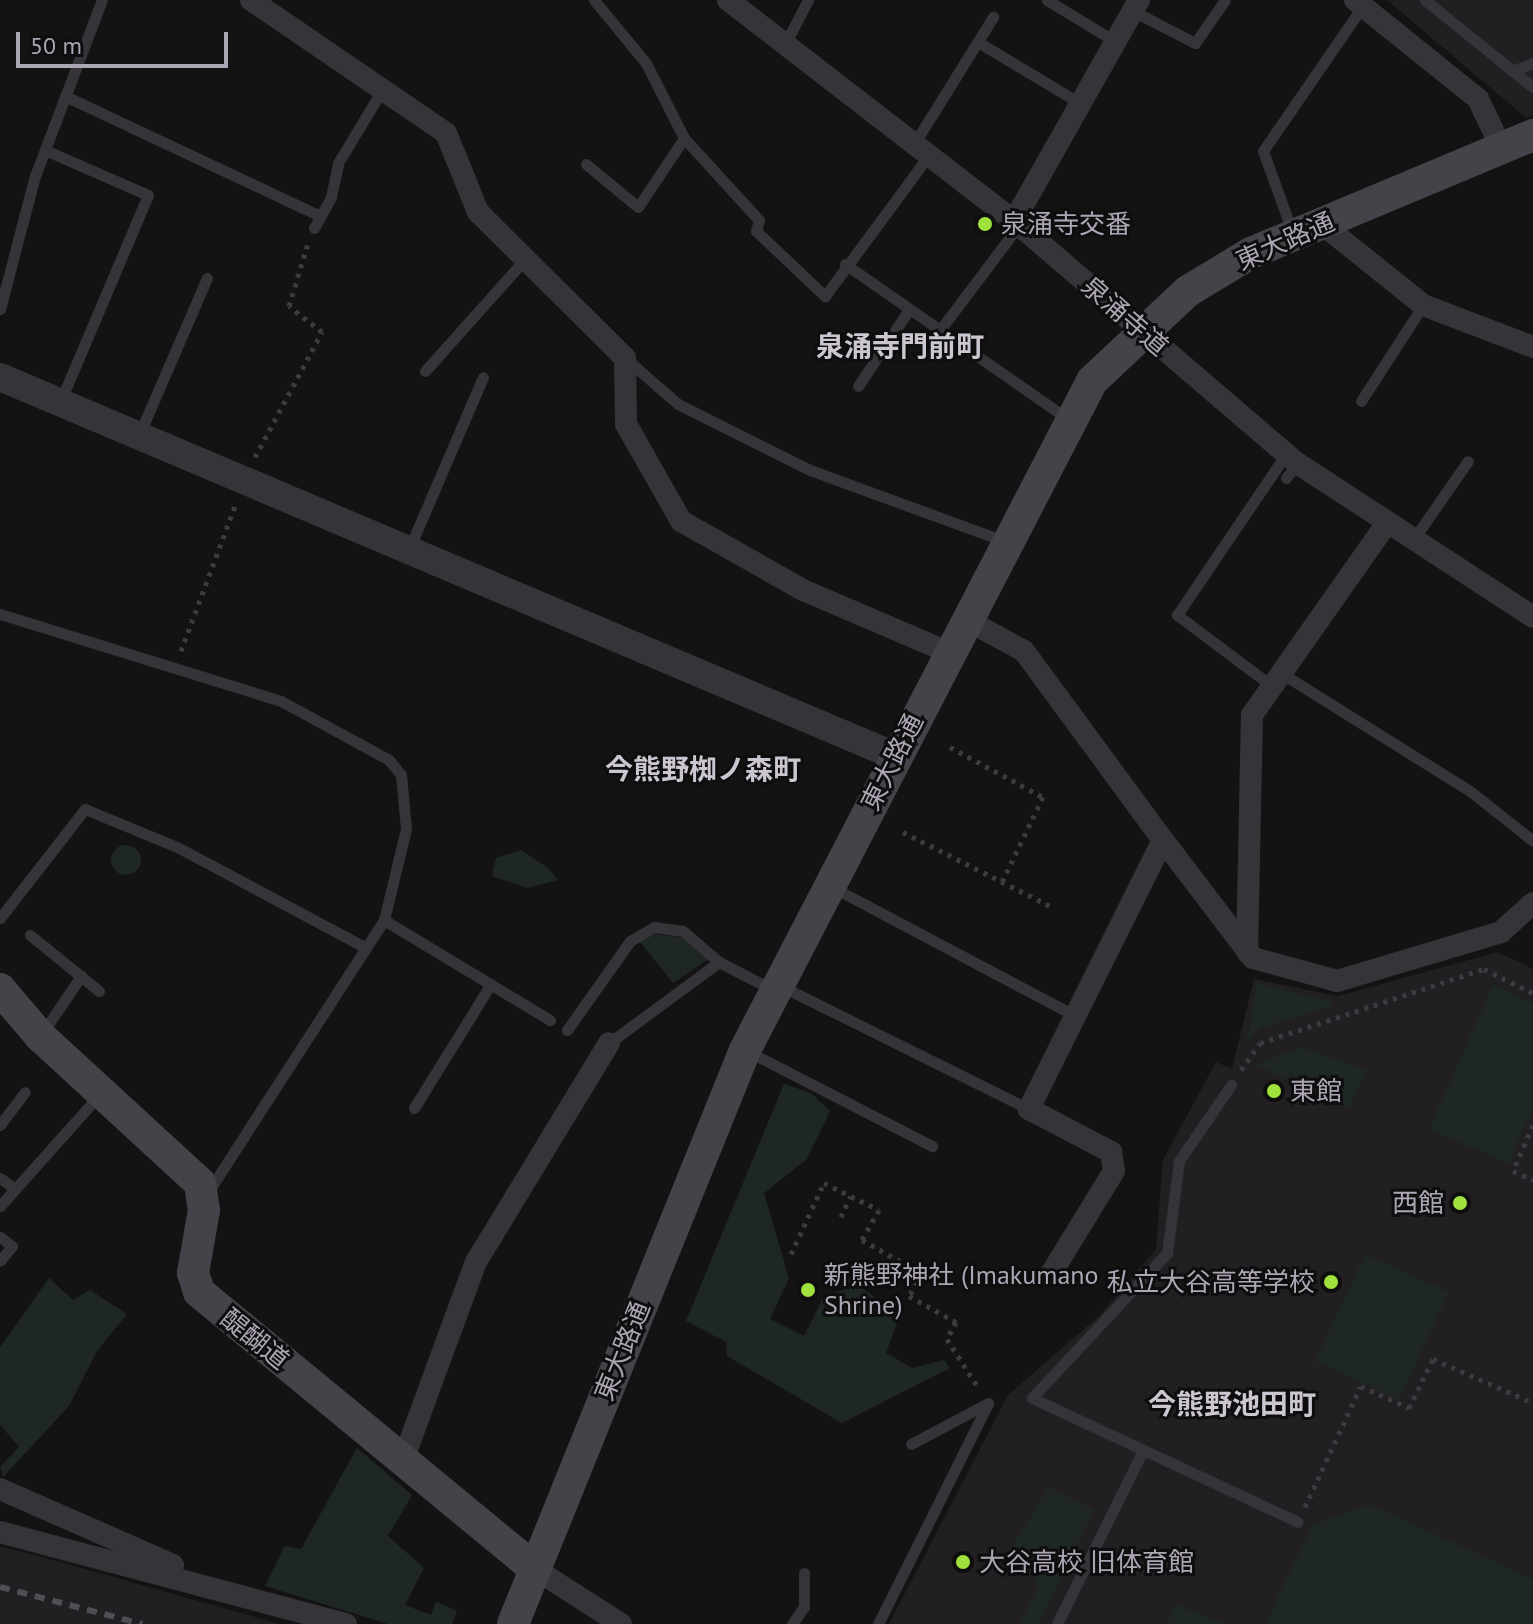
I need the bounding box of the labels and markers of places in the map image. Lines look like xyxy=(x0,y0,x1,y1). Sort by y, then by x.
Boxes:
place label: 泉涌寺交番 xyxy=(1001,208,1131,240)
marker: 泉涌寺交番 xyxy=(976,215,994,233)
place label: 東館 xyxy=(1290,1075,1342,1107)
marker: 東館 xyxy=(1265,1082,1283,1100)
place label: 西館 xyxy=(1392,1187,1444,1219)
marker: 西館 xyxy=(1451,1194,1469,1212)
place label: 新熊野神社 (Imakumano Shrine) xyxy=(824,1259,1098,1320)
place label: 私立大谷高等学校 xyxy=(1107,1266,1315,1298)
marker: 私立大谷高等学校 xyxy=(1322,1273,1340,1291)
marker: 新熊野神社 (Imakumano Shrine) xyxy=(799,1281,817,1299)
place label: 大谷高校 旧体育館 xyxy=(979,1546,1194,1578)
marker: 大谷高校 旧体育館 xyxy=(954,1553,972,1571)

